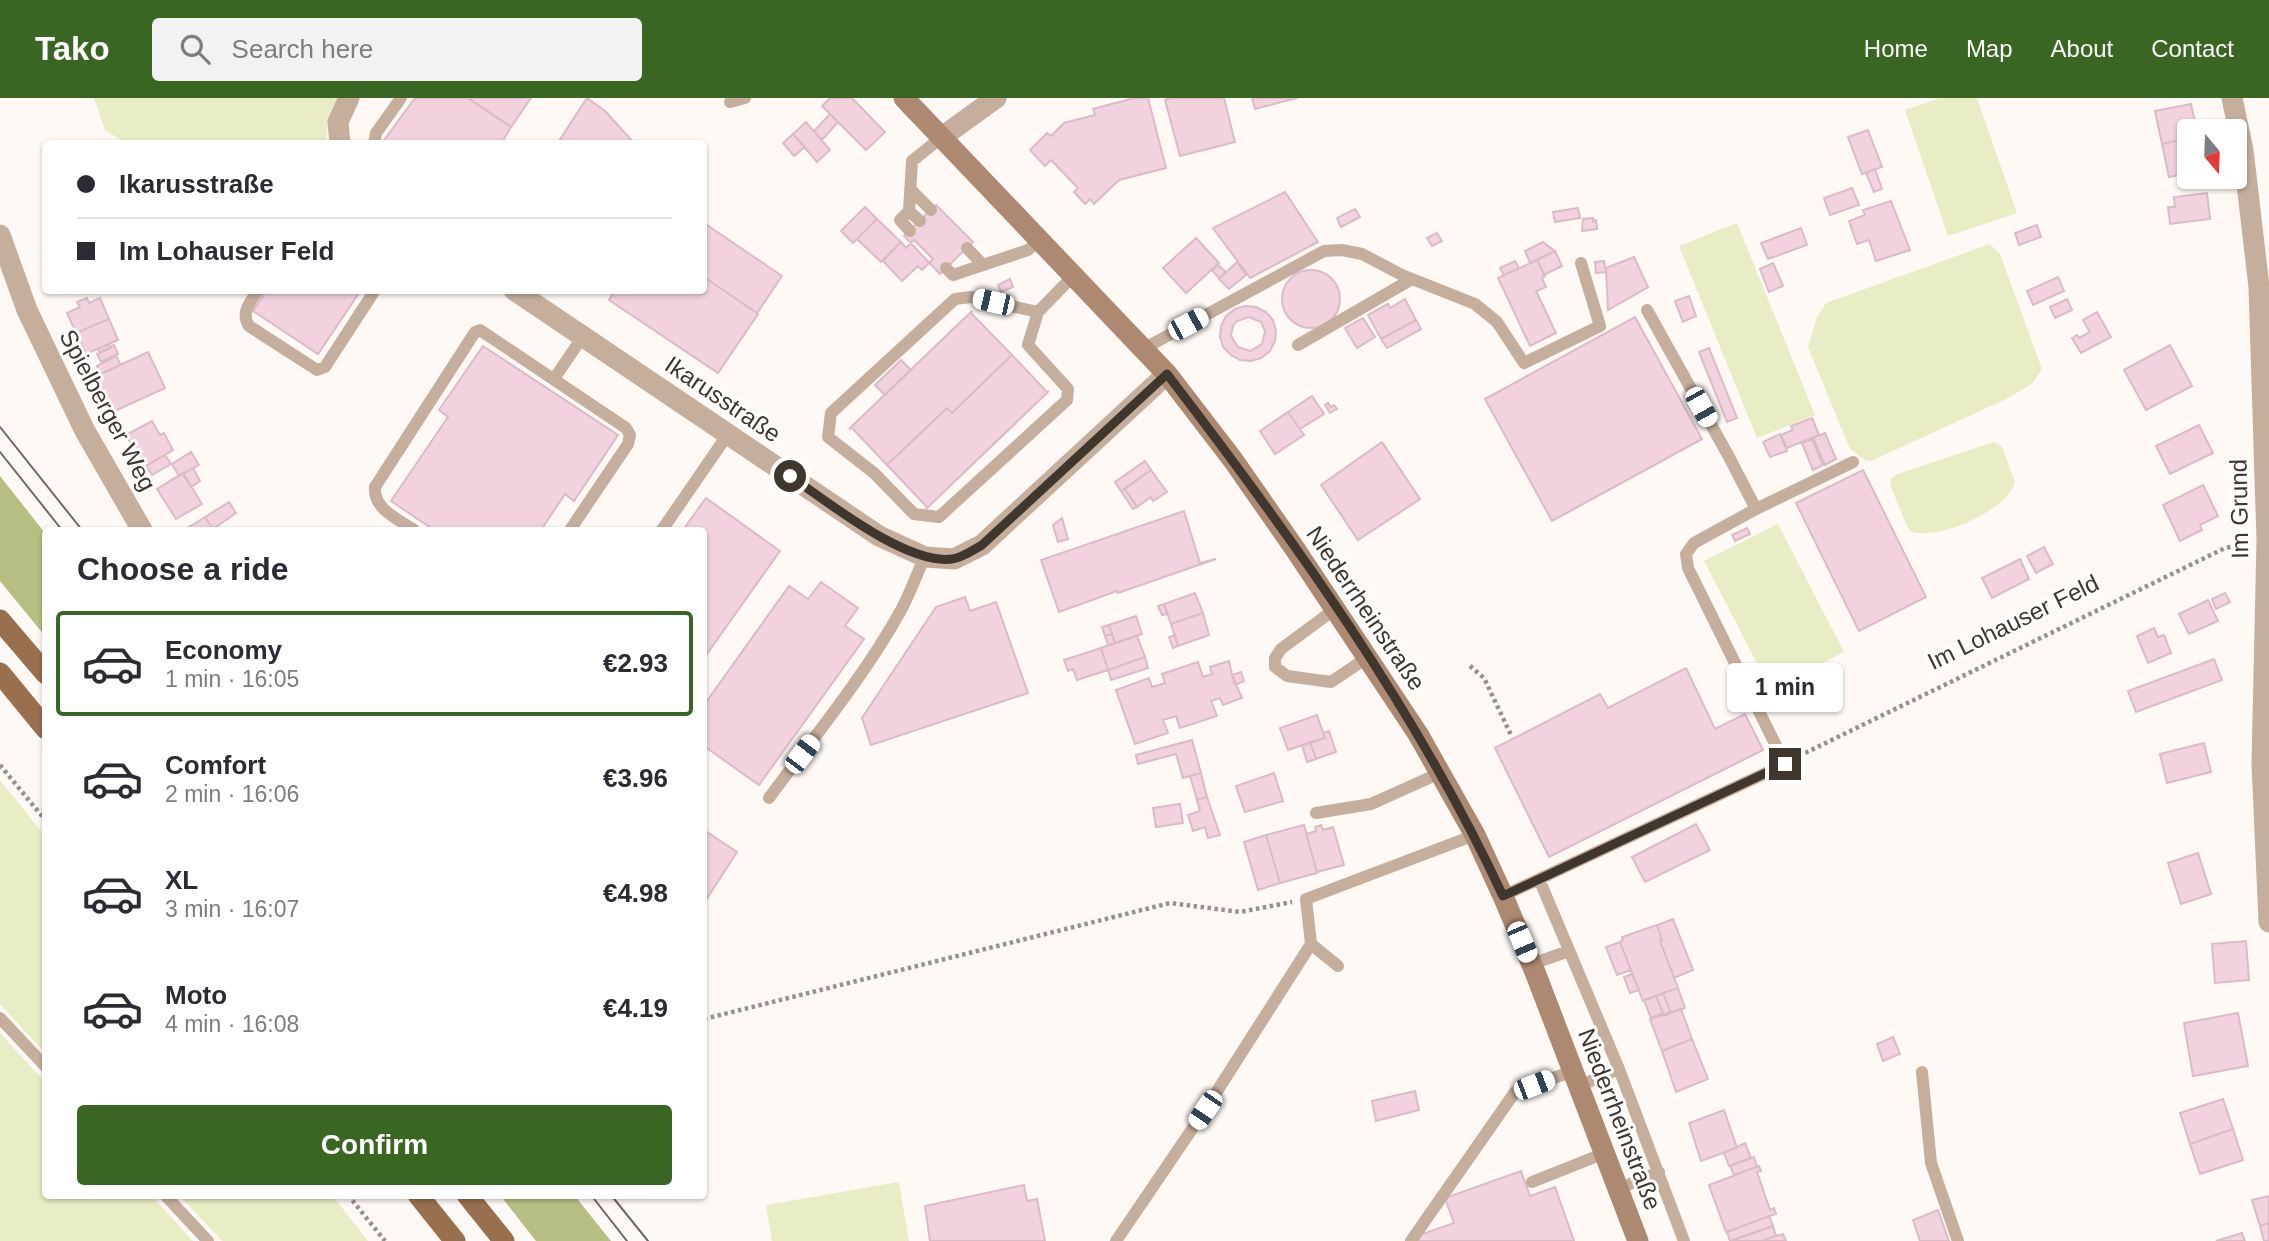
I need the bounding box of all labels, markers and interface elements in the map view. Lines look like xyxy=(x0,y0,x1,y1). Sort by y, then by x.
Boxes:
search box xyxy=(152,18,642,81)
text: Tako xyxy=(35,30,110,67)
icon: search xyxy=(176,30,214,68)
text: Search here xyxy=(232,34,373,64)
text: Home xyxy=(1864,35,1928,62)
text: Map xyxy=(1966,35,2013,62)
text: About xyxy=(2051,35,2113,62)
text: Contact xyxy=(2151,35,2234,62)
north arrow xyxy=(2177,119,2247,189)
map controls xyxy=(2177,119,2247,189)
text: Ikarusstraße xyxy=(119,169,274,199)
text: Im Lohauser Feld xyxy=(119,236,334,266)
car xyxy=(971,287,1016,317)
car xyxy=(1165,305,1212,343)
street label: Spielberger Weg xyxy=(54,325,162,495)
street label: Ikarusstraße xyxy=(660,351,786,447)
car xyxy=(1682,384,1721,430)
street label: Im Grund xyxy=(2225,459,2253,559)
route start xyxy=(774,460,806,492)
street label: Niederrheinstraße xyxy=(1301,521,1431,695)
text: Choose a ride xyxy=(77,551,289,587)
street label: Im Lohauser Feld xyxy=(1923,569,2103,675)
icon: car xyxy=(81,632,144,695)
text: Economy xyxy=(165,635,282,665)
text: €2.93 xyxy=(603,648,668,678)
callout: 1 min xyxy=(1727,662,1843,712)
text: 1 min · 16:05 xyxy=(165,666,299,692)
text: 1 min xyxy=(1755,674,1815,700)
car xyxy=(781,731,824,777)
icon: car xyxy=(81,747,144,810)
route end xyxy=(1769,748,1801,780)
text: Comfort xyxy=(165,750,266,780)
text: €3.96 xyxy=(603,763,668,793)
text: 2 min · 16:06 xyxy=(165,781,299,807)
icon: car xyxy=(81,862,144,925)
text: XL xyxy=(165,865,198,895)
text: €4.98 xyxy=(603,878,668,908)
text: 3 min · 16:07 xyxy=(165,896,299,922)
car xyxy=(1505,919,1540,965)
icon: car xyxy=(81,977,144,1040)
text: Moto xyxy=(165,980,227,1010)
text: €4.19 xyxy=(603,993,668,1023)
text: 4 min · 16:08 xyxy=(165,1011,299,1037)
street label: Niederrheinstraße xyxy=(1573,1024,1667,1214)
car xyxy=(1511,1068,1558,1102)
car xyxy=(1185,1087,1226,1133)
button: Confirm xyxy=(77,1105,672,1185)

